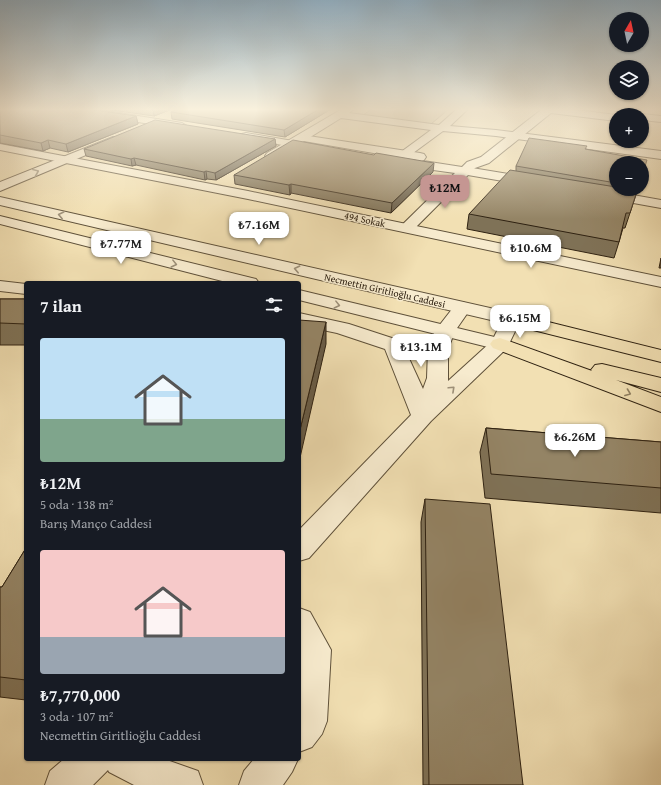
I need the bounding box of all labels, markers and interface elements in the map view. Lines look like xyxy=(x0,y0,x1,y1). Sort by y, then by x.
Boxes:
north arrow xyxy=(609,12,649,52)
map controls xyxy=(609,12,649,196)
button: layers xyxy=(609,60,649,100)
button: + xyxy=(609,108,649,148)
button: − xyxy=(609,156,649,196)
one-way arrow xyxy=(32,169,39,177)
pin: ₺12M xyxy=(421,175,469,209)
text: ₺12M xyxy=(429,178,461,197)
street label: 494 Sokak xyxy=(343,208,388,231)
one-way arrow xyxy=(58,211,65,220)
pin: ₺7.16M xyxy=(226,212,292,246)
text: ₺7.16M xyxy=(238,215,280,234)
pin: ₺7.77M xyxy=(88,231,154,265)
text: ₺7.77M xyxy=(100,234,142,253)
pin: ₺10.6M xyxy=(498,235,564,269)
text: ₺10.6M xyxy=(510,238,552,257)
one-way arrow xyxy=(170,259,177,267)
one-way arrow xyxy=(294,266,300,274)
street label: Necmettin Giritlioğlu Caddesi xyxy=(323,269,447,312)
text: 7 ilan xyxy=(40,293,82,318)
icon: filters xyxy=(263,294,285,316)
one-way arrow xyxy=(334,300,340,308)
pin: ₺6.15M xyxy=(487,305,553,339)
text: ₺6.15M xyxy=(499,308,541,327)
pin: ₺13.1M xyxy=(388,334,454,368)
text: ₺13.1M xyxy=(400,337,442,356)
icon: home xyxy=(127,364,199,436)
one-way arrow xyxy=(447,386,455,394)
one-way arrow xyxy=(625,388,632,396)
pin: ₺6.26M xyxy=(542,424,608,458)
text: ₺6.26M xyxy=(554,427,596,446)
text: ₺12M xyxy=(40,470,81,495)
text: 5 oda · 138 m² xyxy=(40,495,113,514)
text: Barış Manço Caddesi xyxy=(40,514,152,533)
icon: home xyxy=(127,576,199,648)
text: ₺7,770,000 xyxy=(40,682,120,707)
text: 3 oda · 107 m² xyxy=(40,707,113,726)
text: Necmettin Giritlioğlu Caddesi xyxy=(40,726,201,745)

